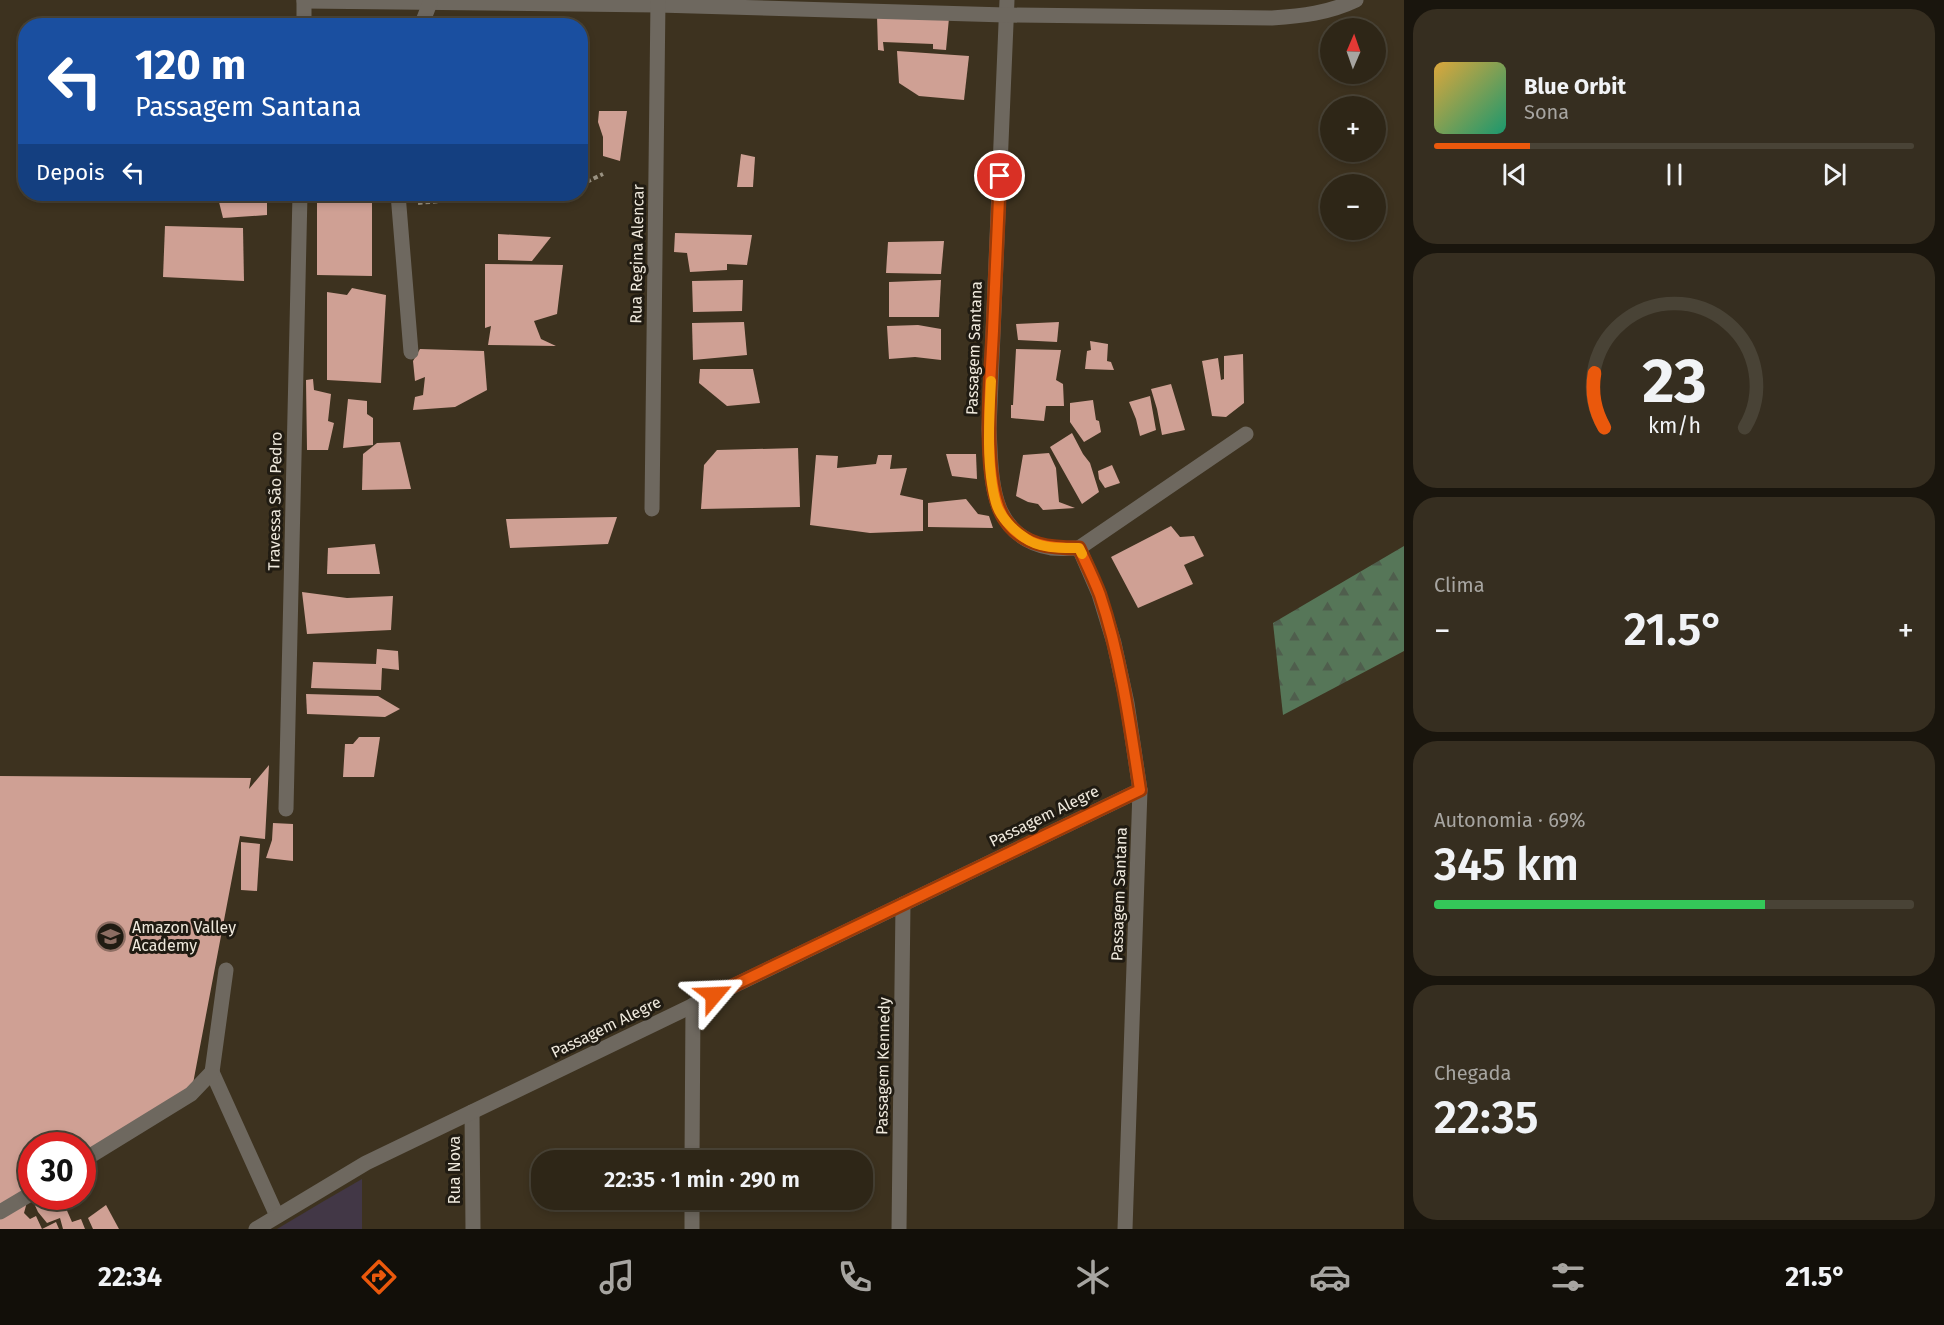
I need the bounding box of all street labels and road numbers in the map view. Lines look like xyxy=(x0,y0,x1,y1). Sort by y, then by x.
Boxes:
street label: Rua Regina Alencar xyxy=(626,183,648,324)
street label: Passagem Santana xyxy=(962,281,986,415)
street label: Travessa São Pedro xyxy=(264,431,286,571)
street label: Passagem Alegre xyxy=(986,781,1102,851)
street label: Passagem Santana xyxy=(1107,827,1131,961)
street label: Passagem Alegre xyxy=(548,992,664,1062)
street label: Passagem Kennedy xyxy=(872,997,894,1135)
street label: Rua Nova xyxy=(445,1136,464,1204)

